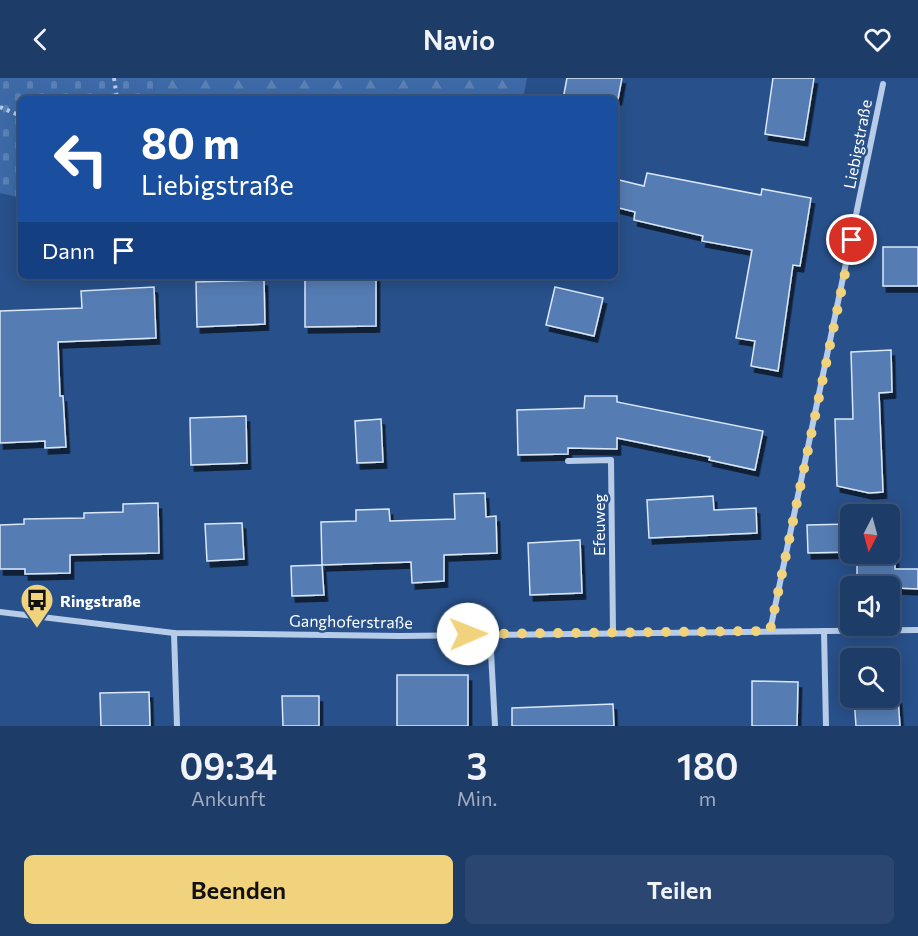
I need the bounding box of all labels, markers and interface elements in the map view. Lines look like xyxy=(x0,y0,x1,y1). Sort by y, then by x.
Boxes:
icon: back xyxy=(24,23,57,56)
text: Navio xyxy=(423,23,495,56)
icon: heart xyxy=(861,23,894,56)
street label: Liebigstraße xyxy=(839,98,875,190)
text: 80 m xyxy=(141,116,240,168)
icon: left xyxy=(42,120,120,198)
text: Liebigstraße xyxy=(141,168,294,201)
pin xyxy=(826,214,877,265)
icon: arrive xyxy=(835,223,868,256)
icon: arrive xyxy=(107,234,140,267)
text: Dann xyxy=(42,237,95,264)
street label: Efeuweg xyxy=(589,494,608,556)
north arrow xyxy=(840,504,900,564)
map controls xyxy=(840,504,900,708)
button: sound xyxy=(840,576,900,636)
bus stop icon: Ringstraße xyxy=(19,582,55,629)
place label: Ringstraße xyxy=(60,591,141,610)
position arrow xyxy=(436,602,500,666)
street label: Ganghoferstraße xyxy=(289,610,413,632)
button: search xyxy=(840,648,900,708)
text: 09:34 xyxy=(179,743,277,787)
text: 3 xyxy=(467,743,487,787)
text: 180 xyxy=(677,743,739,787)
text: Ankunft xyxy=(191,786,266,810)
text: Min. xyxy=(457,786,497,810)
text: m xyxy=(699,786,716,810)
button: Beenden xyxy=(24,855,453,924)
button: Teilen xyxy=(465,855,894,924)

